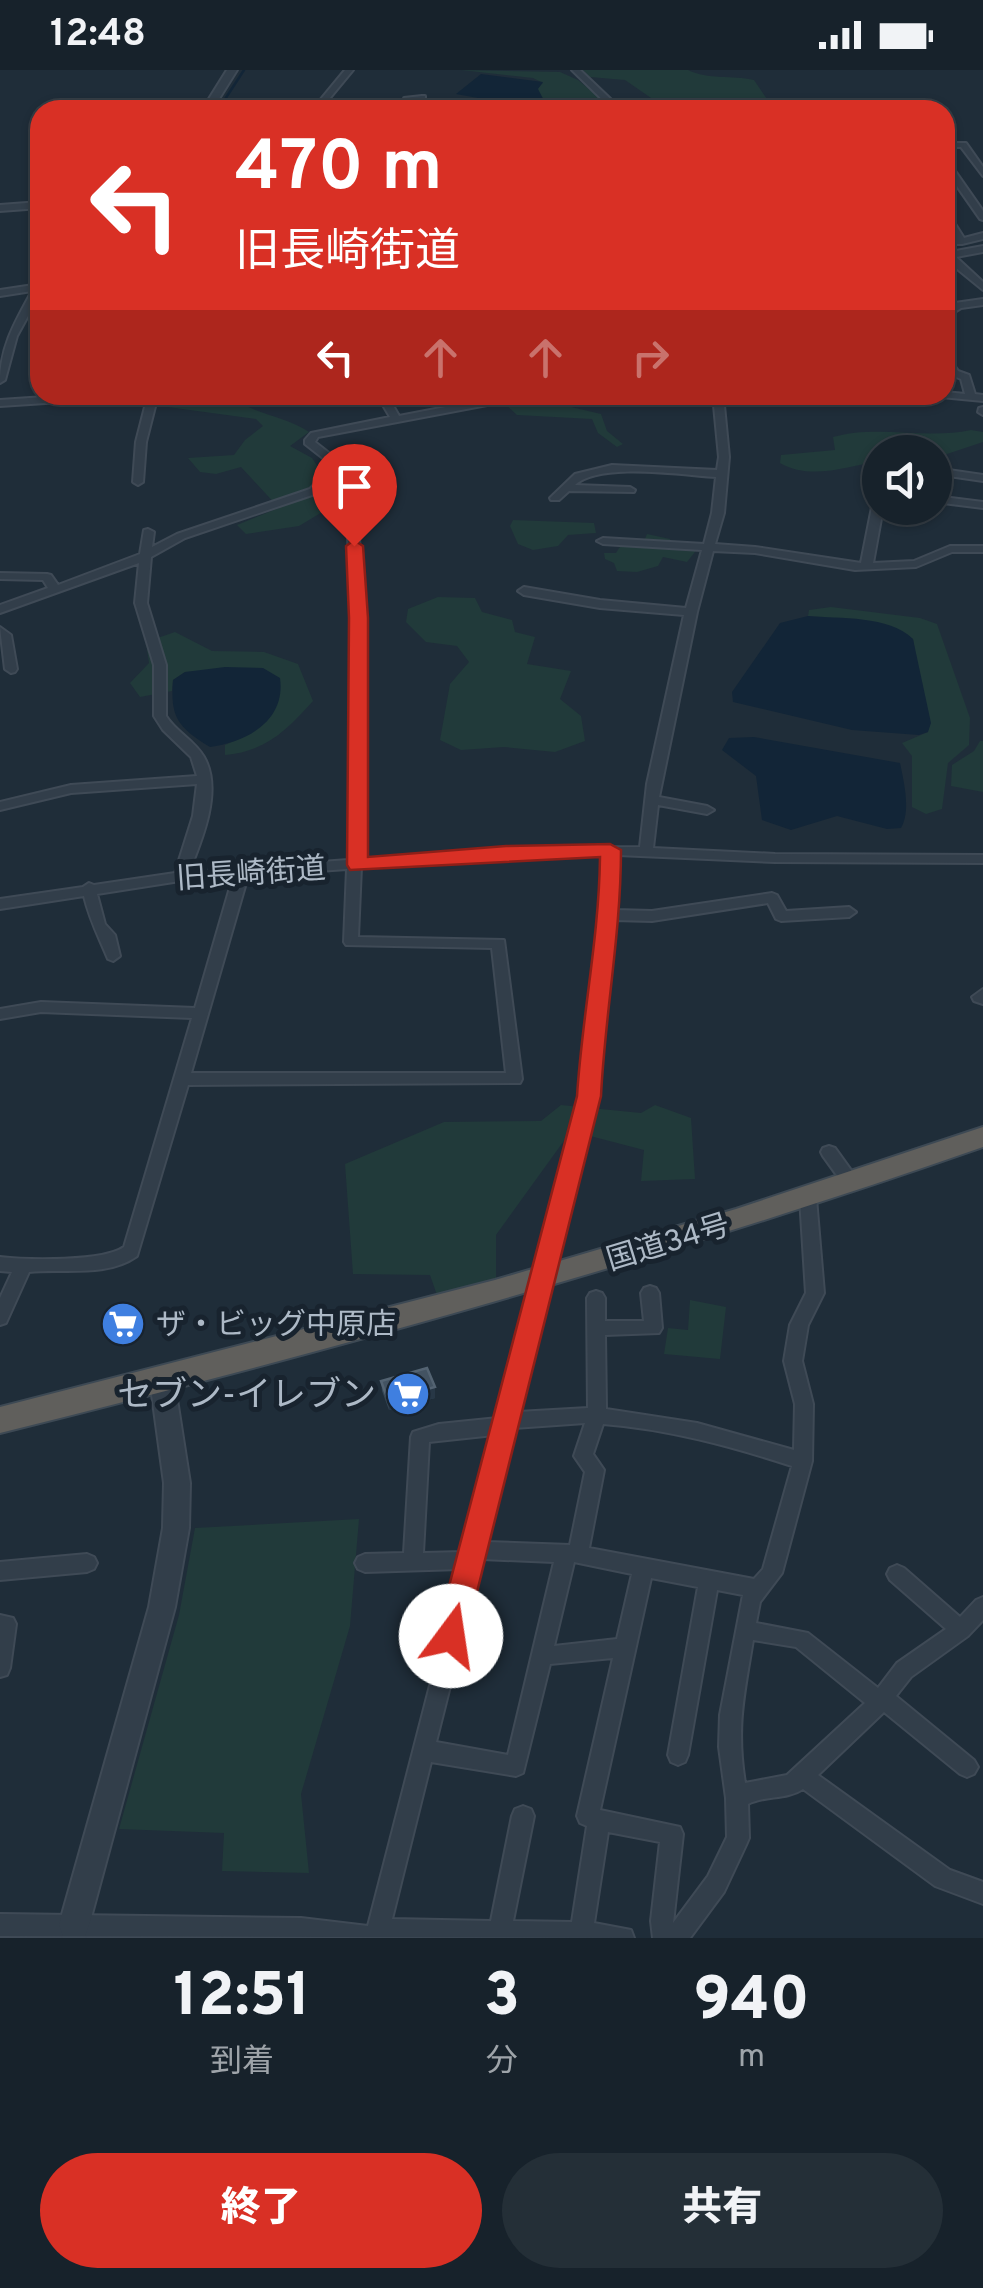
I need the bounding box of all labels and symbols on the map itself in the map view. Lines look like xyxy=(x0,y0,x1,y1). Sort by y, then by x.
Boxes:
pin xyxy=(312,444,397,547)
street label: 旧長崎街道 xyxy=(175,852,327,899)
street label: 国道34号 xyxy=(603,1208,735,1281)
supermarket icon: ザ・ビッグ中原店 xyxy=(100,1301,146,1347)
place label: ザ・ビッグ中原店 xyxy=(156,1308,396,1345)
supermarket icon: セブン-イレブン xyxy=(385,1371,431,1417)
place label: セブン-イレブン xyxy=(117,1375,376,1419)
position arrow xyxy=(399,1584,503,1688)

